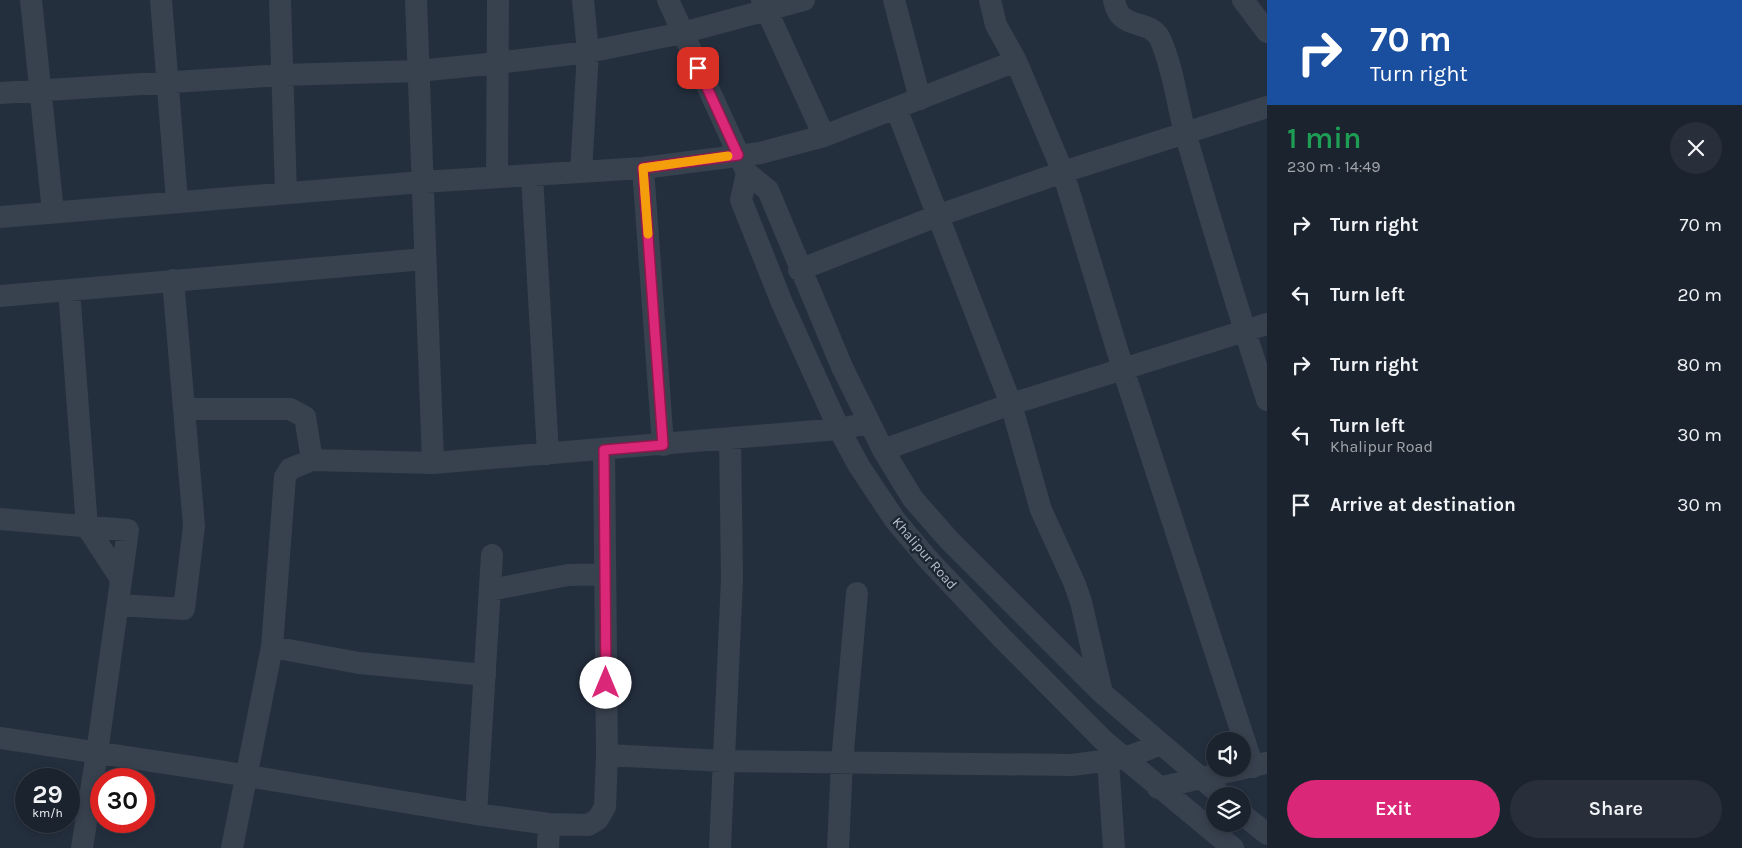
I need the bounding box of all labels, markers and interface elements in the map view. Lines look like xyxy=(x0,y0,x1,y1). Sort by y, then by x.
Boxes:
text: 70 m xyxy=(1370,19,1452,60)
icon: right xyxy=(1287,20,1352,85)
pin xyxy=(677,47,719,89)
icon: arrive xyxy=(684,54,712,82)
text: Turn right xyxy=(1370,61,1468,87)
text: 1 min xyxy=(1287,120,1361,156)
button: close xyxy=(1670,122,1722,174)
text: 230 m · 14:49 xyxy=(1287,157,1381,176)
icon: right xyxy=(1287,211,1315,239)
text: Turn right xyxy=(1330,214,1419,236)
text: 70 m xyxy=(1680,214,1722,236)
icon: left xyxy=(1287,281,1315,309)
text: Turn left xyxy=(1330,284,1405,306)
text: 20 m xyxy=(1677,284,1722,306)
icon: right xyxy=(1287,351,1315,379)
text: Turn right xyxy=(1330,354,1419,376)
text: 80 m xyxy=(1677,354,1722,376)
text: Turn left xyxy=(1330,415,1405,437)
icon: left xyxy=(1287,421,1315,449)
text: 30 m xyxy=(1677,424,1722,446)
text: Khalipur Road xyxy=(1330,437,1433,456)
icon: arrive xyxy=(1287,491,1315,519)
text: Arrive at destination xyxy=(1330,494,1516,516)
text: 30 m xyxy=(1677,494,1722,516)
street label: Khalipur Road xyxy=(889,514,961,593)
position arrow xyxy=(579,656,631,708)
map controls xyxy=(1206,732,1251,832)
button: sound xyxy=(1206,732,1251,777)
speed limit sign: 30 xyxy=(90,768,155,833)
text: 29 xyxy=(32,780,63,809)
button: Exit xyxy=(1287,780,1500,838)
button: Share xyxy=(1510,780,1722,838)
button: layers xyxy=(1206,787,1251,832)
text: km/h xyxy=(32,806,63,820)

